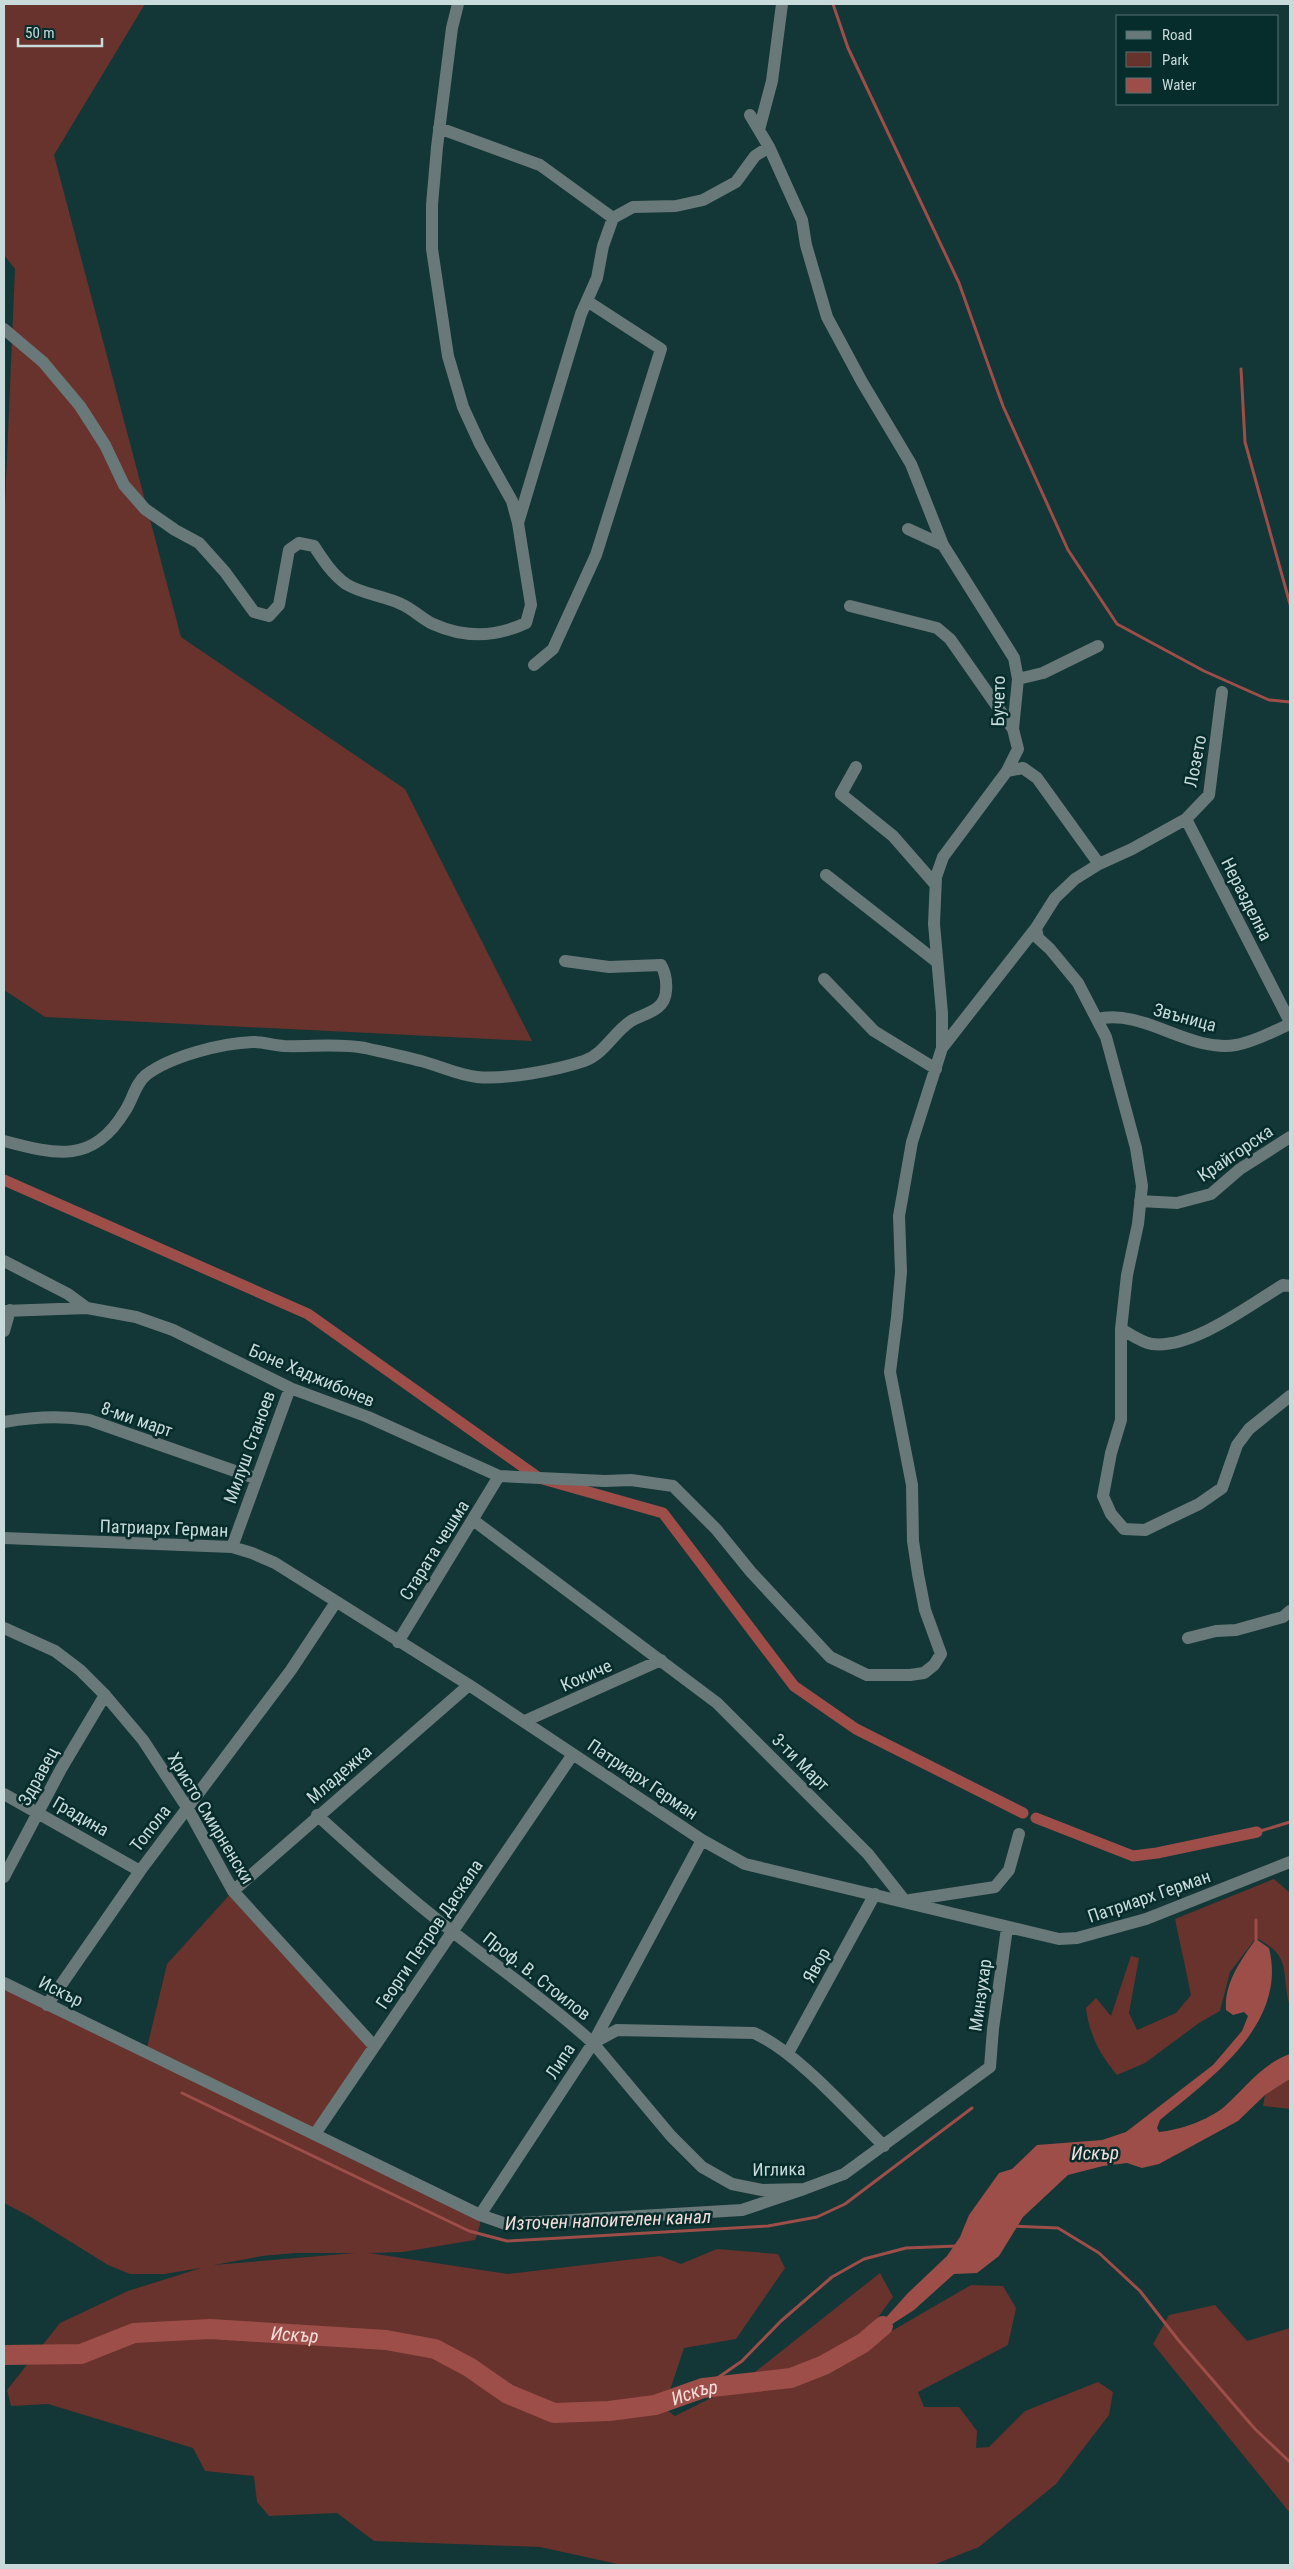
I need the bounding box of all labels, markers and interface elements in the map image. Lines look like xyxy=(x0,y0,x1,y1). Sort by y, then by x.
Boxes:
scale bar xyxy=(18,15,101,47)
legend xyxy=(1116,15,1279,105)
text: 50 m xyxy=(25,24,55,42)
text: Road xyxy=(1162,26,1192,44)
text: Park xyxy=(1162,51,1189,69)
text: Water xyxy=(1162,76,1197,94)
street label: Бучето xyxy=(987,675,1009,727)
street label: Лозето xyxy=(1180,733,1210,789)
street label: Неразделна xyxy=(1217,854,1277,944)
street label: Звъница xyxy=(1151,999,1219,1035)
street label: Крайгорска xyxy=(1193,1120,1277,1186)
street label: Боне Хаджибонев xyxy=(246,1339,378,1411)
street label: Милуш Станоев xyxy=(219,1388,279,1506)
street label: 8-ми март xyxy=(98,1397,176,1441)
street label: Старата чешма xyxy=(395,1496,473,1604)
street label: Патриарх Герман xyxy=(99,1515,229,1541)
street label: Кокиче xyxy=(557,1654,615,1696)
street label: 3-ти Март xyxy=(768,1729,834,1795)
street label: Патриарх Герман xyxy=(584,1734,702,1824)
street label: Младежка xyxy=(302,1740,376,1808)
street label: Здравец xyxy=(13,1743,63,1809)
street label: Христо Смирненски xyxy=(164,1749,258,1887)
street label: Градина xyxy=(49,1792,113,1840)
street label: Топола xyxy=(125,1800,175,1856)
street label: Георги Петров Даскала xyxy=(371,1855,487,2013)
street label: Патриарх Герман xyxy=(1085,1865,1213,1927)
street label: Проф. В. Стоилов xyxy=(479,1927,595,2025)
street label: Явор xyxy=(798,1944,834,1986)
street label: Минзухар xyxy=(965,1957,995,2033)
street label: Искър xyxy=(35,1971,87,2011)
street label: Липа xyxy=(541,2039,579,2083)
water label: Искър xyxy=(1071,2141,1119,2165)
street label: Иглика xyxy=(752,2158,806,2180)
water label: Източен напоителен канал xyxy=(504,2205,712,2235)
water label: Искър xyxy=(270,2321,319,2347)
water label: Искър xyxy=(668,2375,719,2410)

